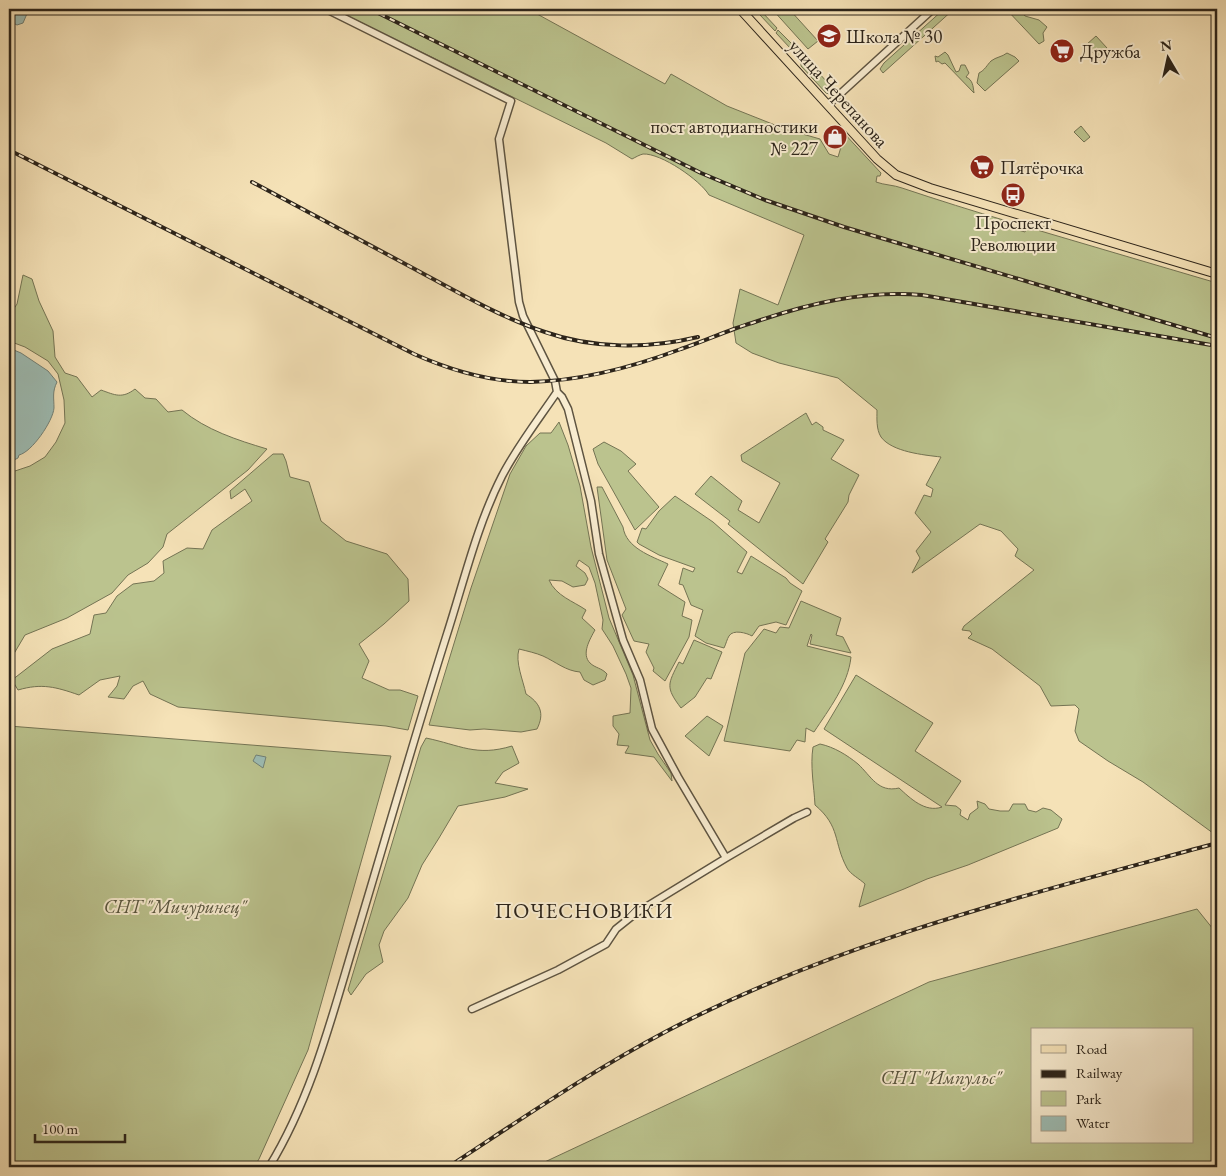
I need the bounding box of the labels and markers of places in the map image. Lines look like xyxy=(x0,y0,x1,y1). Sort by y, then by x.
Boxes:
school or university icon: Школа № 30 xyxy=(816,23,842,49)
place label: Школа № 30 xyxy=(846,24,942,49)
supermarket icon: Дружба xyxy=(1049,38,1075,64)
place label: Дружба xyxy=(1080,39,1141,64)
place label: пост автодиагностики № 227 xyxy=(650,114,819,161)
shop icon: пост автодиагностики № 227 xyxy=(822,124,848,150)
supermarket icon: Пятёрочка xyxy=(969,154,995,180)
place label: Пятёрочка xyxy=(1000,155,1084,180)
bus stop icon: Проспект Революции xyxy=(1000,182,1026,208)
place label: Проспект Революции xyxy=(970,210,1056,257)

